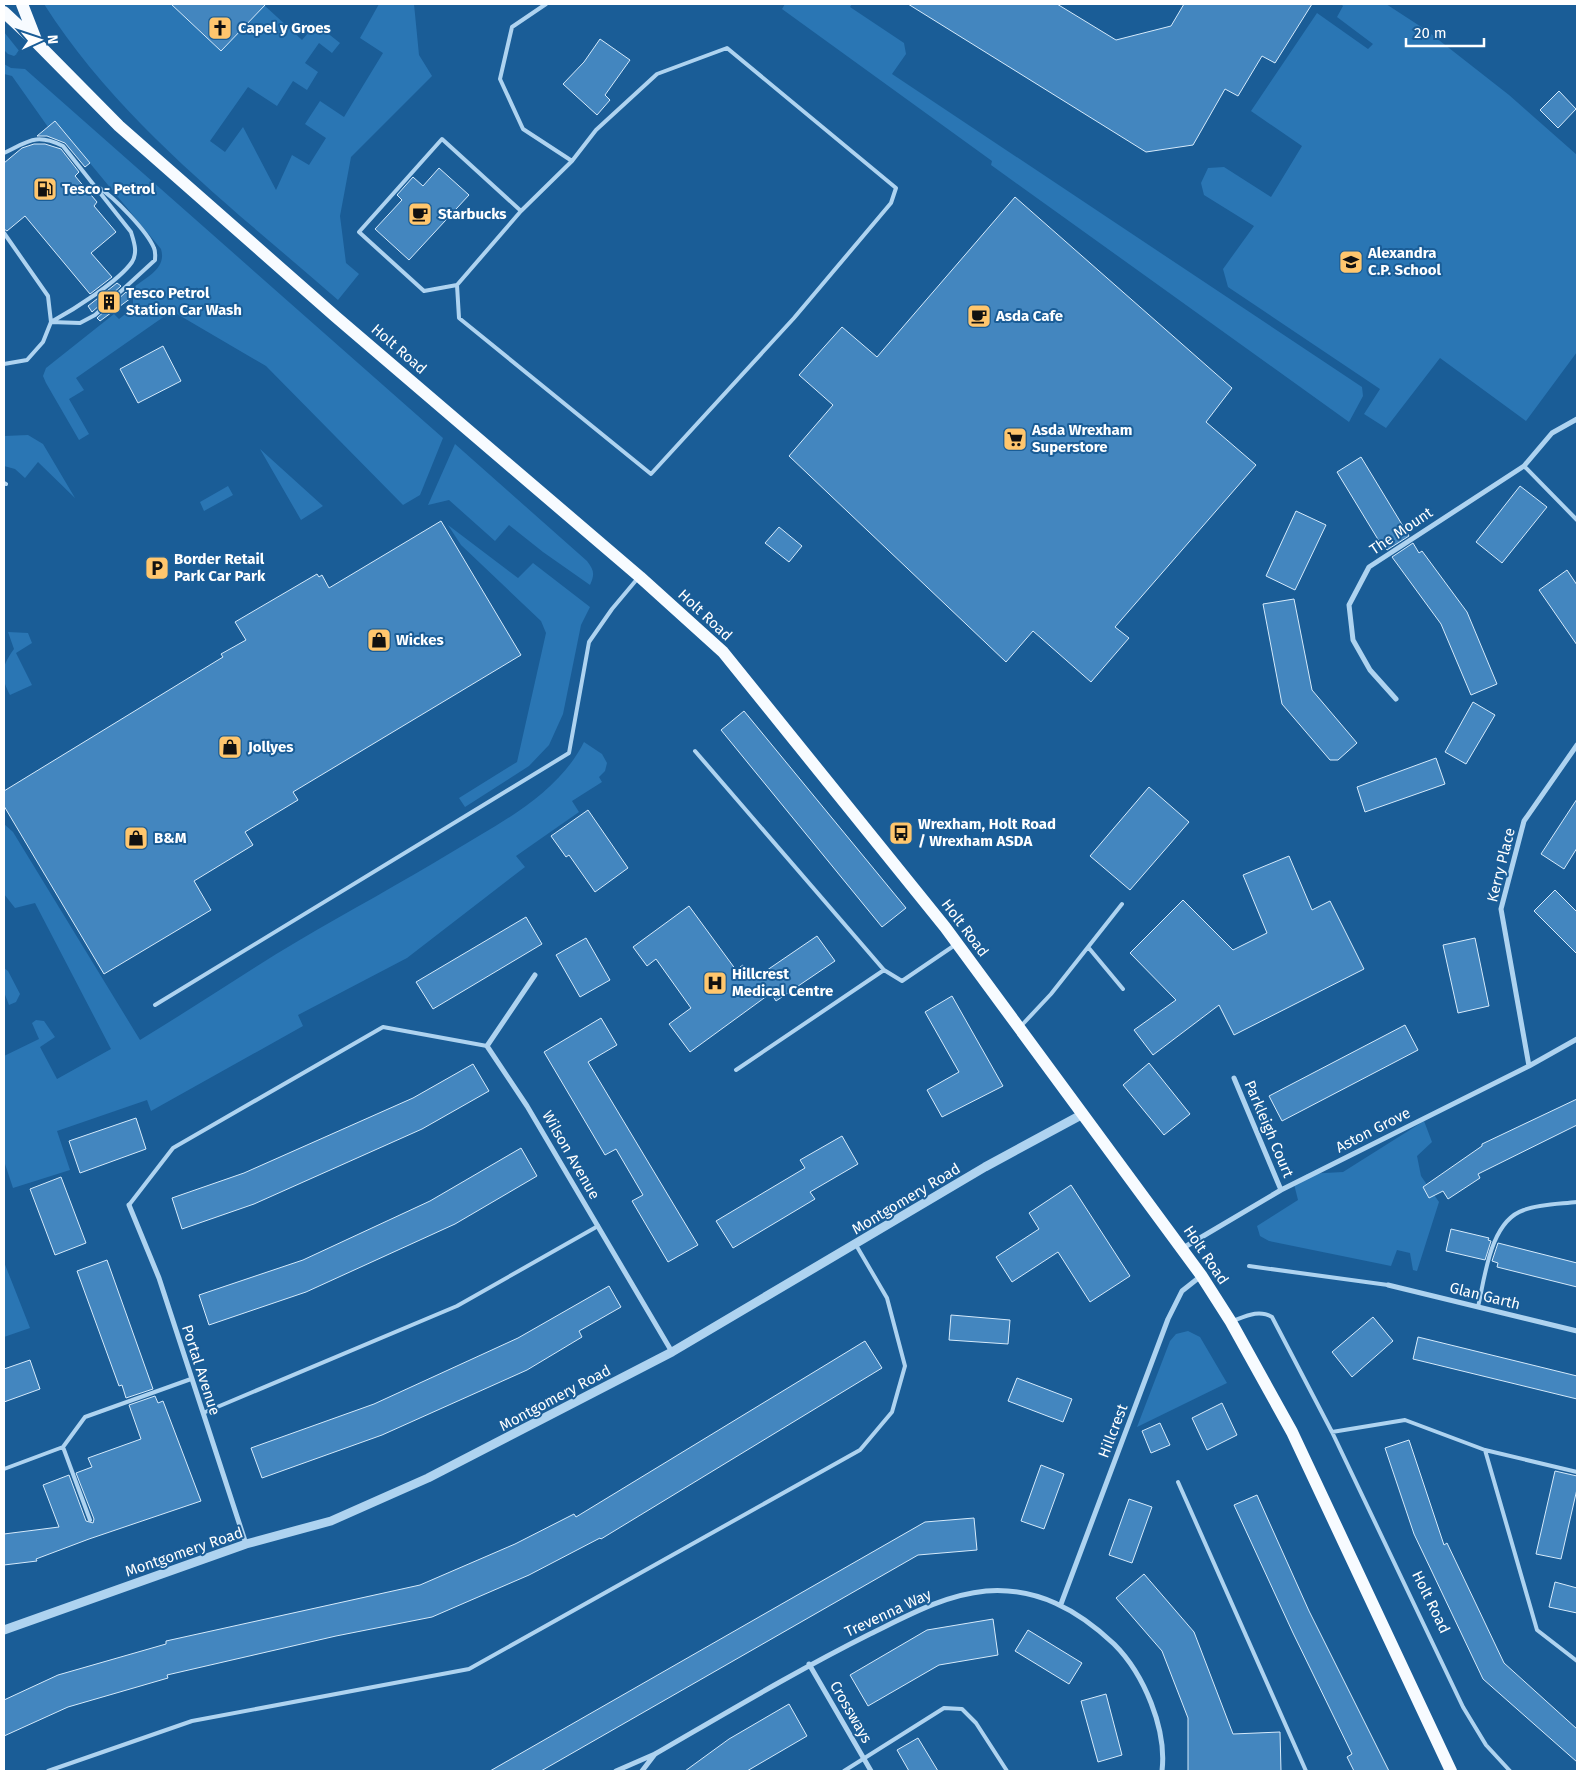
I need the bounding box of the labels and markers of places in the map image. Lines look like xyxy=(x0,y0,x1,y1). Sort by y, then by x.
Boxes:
church icon: Capel y Groes xyxy=(207,15,233,41)
place label: Capel y Groes xyxy=(238,19,331,37)
fuel station icon: Tesco - Petrol xyxy=(32,176,58,202)
place label: Tesco - Petrol xyxy=(62,180,156,198)
cafe icon: Starbucks xyxy=(407,201,433,227)
place label: Starbucks xyxy=(438,205,507,223)
place label: Alexandra C.P. School xyxy=(1367,244,1442,279)
school or university icon: Alexandra C.P. School xyxy=(1338,249,1364,275)
place label: Tesco Petrol Station Car Wash xyxy=(126,284,242,319)
building icon: Tesco Petrol Station Car Wash xyxy=(96,289,122,315)
cafe icon: Asda Cafe xyxy=(966,303,992,329)
place label: Asda Cafe xyxy=(995,307,1063,325)
place label: Asda Wrexham Superstore xyxy=(1031,421,1132,456)
supermarket icon: Asda Wrexham Superstore xyxy=(1002,426,1028,452)
place label: Border Retail Park Car Park xyxy=(174,550,266,585)
parking icon: Border Retail Park Car Park xyxy=(144,555,170,581)
shop icon: Wickes xyxy=(366,627,392,653)
place label: Wickes xyxy=(396,631,444,649)
shop icon: Jollyes xyxy=(217,734,243,760)
place label: Jollyes xyxy=(247,738,293,756)
place label: Wrexham, Holt Road / Wrexham ASDA xyxy=(918,815,1056,850)
bus stop icon: Wrexham, Holt Road / Wrexham ASDA xyxy=(888,820,914,846)
shop icon: B&M xyxy=(123,825,149,851)
place label: B&M xyxy=(154,829,187,847)
place label: Hillcrest Medical Centre xyxy=(732,965,833,1000)
hospital icon: Hillcrest Medical Centre xyxy=(702,970,728,996)

